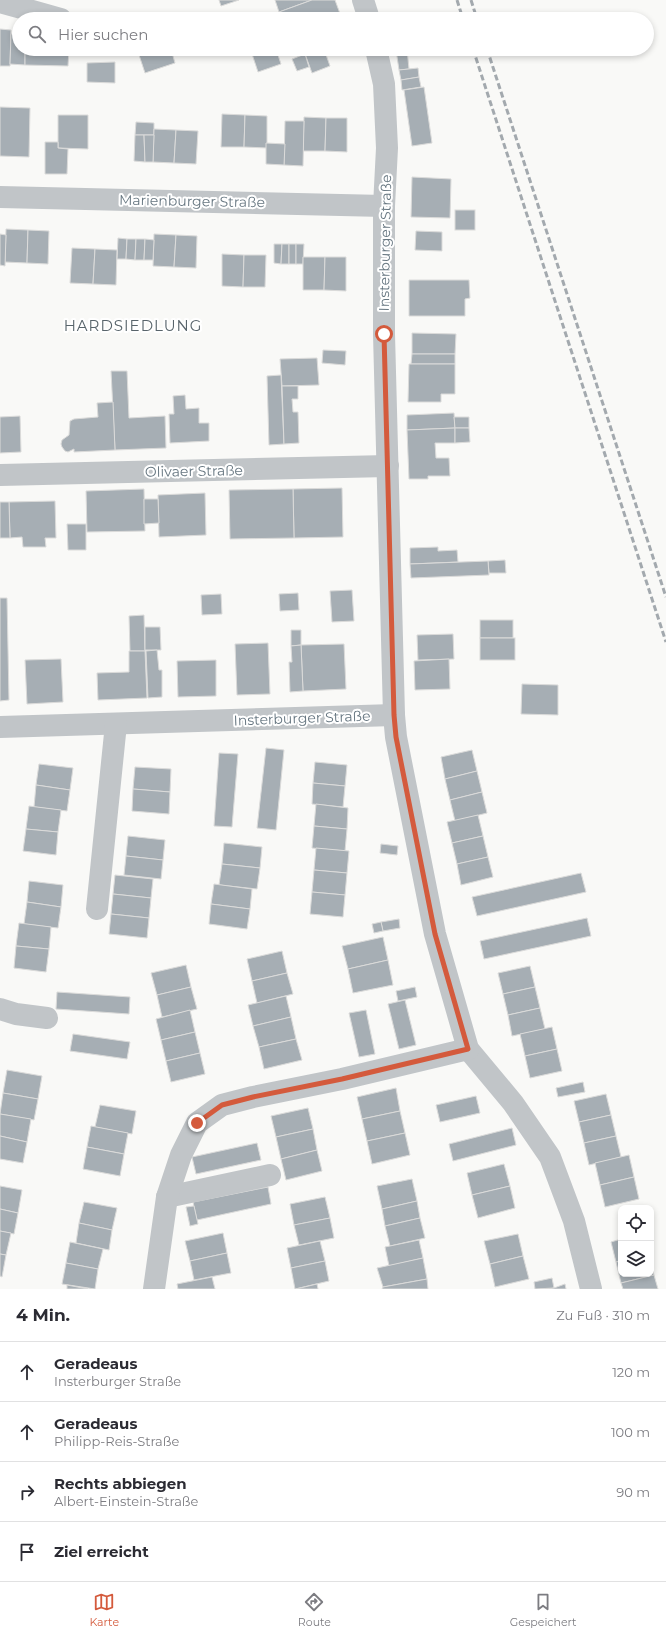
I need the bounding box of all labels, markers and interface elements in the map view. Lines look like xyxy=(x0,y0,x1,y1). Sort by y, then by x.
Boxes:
search box xyxy=(12,12,654,56)
icon: search xyxy=(26,23,48,45)
text: Hier suchen xyxy=(58,25,148,44)
street label: Insterburger Straße xyxy=(375,174,395,312)
street label: Marienburger Straße xyxy=(119,191,265,211)
district label: HARDSIEDLUNG xyxy=(64,316,202,335)
route start xyxy=(375,325,393,343)
street label: Olivaer Straße xyxy=(145,461,243,481)
street label: Insterburger Straße xyxy=(233,707,371,729)
route end xyxy=(188,1114,206,1132)
map controls xyxy=(618,1205,654,1277)
button: locate xyxy=(618,1205,654,1241)
button: layers xyxy=(618,1241,654,1277)
text: 4 Min. xyxy=(16,1305,70,1325)
text: Zu Fuß · 310 m xyxy=(556,1307,650,1323)
text: Geradeaus xyxy=(54,1354,137,1373)
icon: ahead xyxy=(16,1361,38,1383)
text: 120 m xyxy=(612,1364,650,1380)
text: Insterburger Straße xyxy=(54,1373,181,1389)
text: Geradeaus xyxy=(54,1414,137,1433)
icon: ahead xyxy=(16,1421,38,1443)
text: 100 m xyxy=(611,1424,650,1440)
text: Philipp-Reis-Straße xyxy=(54,1433,179,1449)
text: Rechts abbiegen xyxy=(54,1474,187,1493)
icon: right xyxy=(16,1481,38,1503)
text: 90 m xyxy=(616,1484,650,1500)
text: Albert-Einstein-Straße xyxy=(54,1493,198,1509)
icon: arrive xyxy=(16,1541,38,1563)
text: Ziel erreicht xyxy=(54,1542,149,1561)
tab: Karte xyxy=(89,1591,119,1629)
tab: Route xyxy=(298,1591,331,1629)
tab: Gespeichert xyxy=(510,1591,577,1629)

